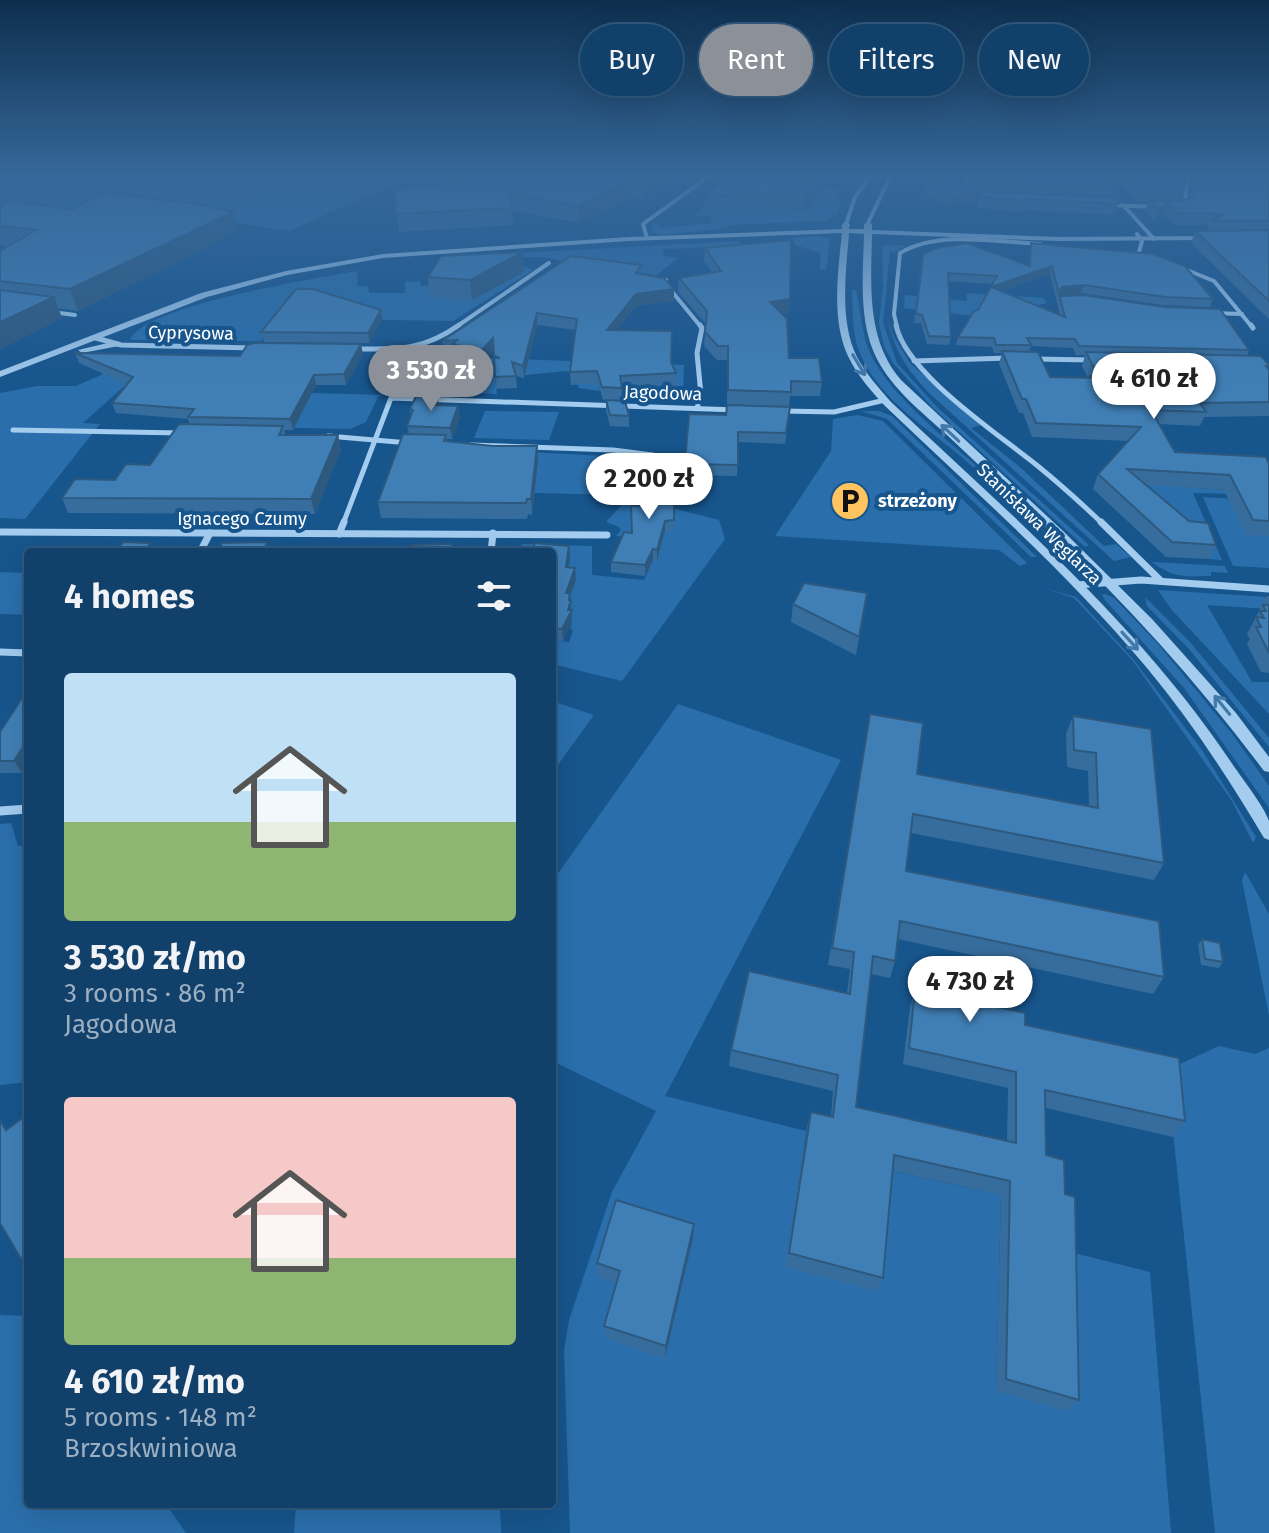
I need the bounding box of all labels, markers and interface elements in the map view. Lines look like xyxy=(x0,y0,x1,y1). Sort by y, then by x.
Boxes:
chip: Buy xyxy=(580,24,683,96)
chip: Rent xyxy=(699,24,813,96)
chip: Filters xyxy=(829,24,963,96)
chip: New xyxy=(979,24,1089,96)
street label: Cyprysowa xyxy=(148,321,234,345)
pin: 3 530 zł xyxy=(348,345,514,413)
one-way arrow xyxy=(851,353,867,376)
pin: 4 610 zł xyxy=(1071,353,1237,421)
text: 3 530 zł xyxy=(386,355,476,386)
text: 4 610 zł xyxy=(1110,363,1198,394)
street label: Jagodowa xyxy=(623,381,703,405)
one-way arrow xyxy=(941,424,961,442)
pin: 2 200 zł xyxy=(566,453,732,521)
street label: Stanisława Węglarza xyxy=(972,459,1106,589)
text: 2 200 zł xyxy=(604,463,694,494)
parking icon: strzeżony xyxy=(829,480,871,522)
place label: strzeżony xyxy=(878,490,957,512)
street label: Ignacego Czumy xyxy=(177,508,307,530)
icon: filters xyxy=(472,574,516,618)
text: 4 homes xyxy=(64,576,195,617)
one-way arrow xyxy=(1121,631,1139,651)
one-way arrow xyxy=(1213,695,1231,716)
icon: home xyxy=(218,725,362,869)
text: 3 530 zł/mo xyxy=(64,937,246,978)
pin: 4 730 zł xyxy=(887,956,1053,1024)
text: 4 730 zł xyxy=(926,966,1014,997)
text: 3 rooms · 86 m² xyxy=(64,978,246,1009)
text: Jagodowa xyxy=(64,1009,177,1040)
icon: home xyxy=(218,1149,362,1293)
text: 4 610 zł/mo xyxy=(64,1361,245,1402)
text: 5 rooms · 148 m² xyxy=(64,1402,257,1433)
text: Brzoskwiniowa xyxy=(64,1433,238,1464)

